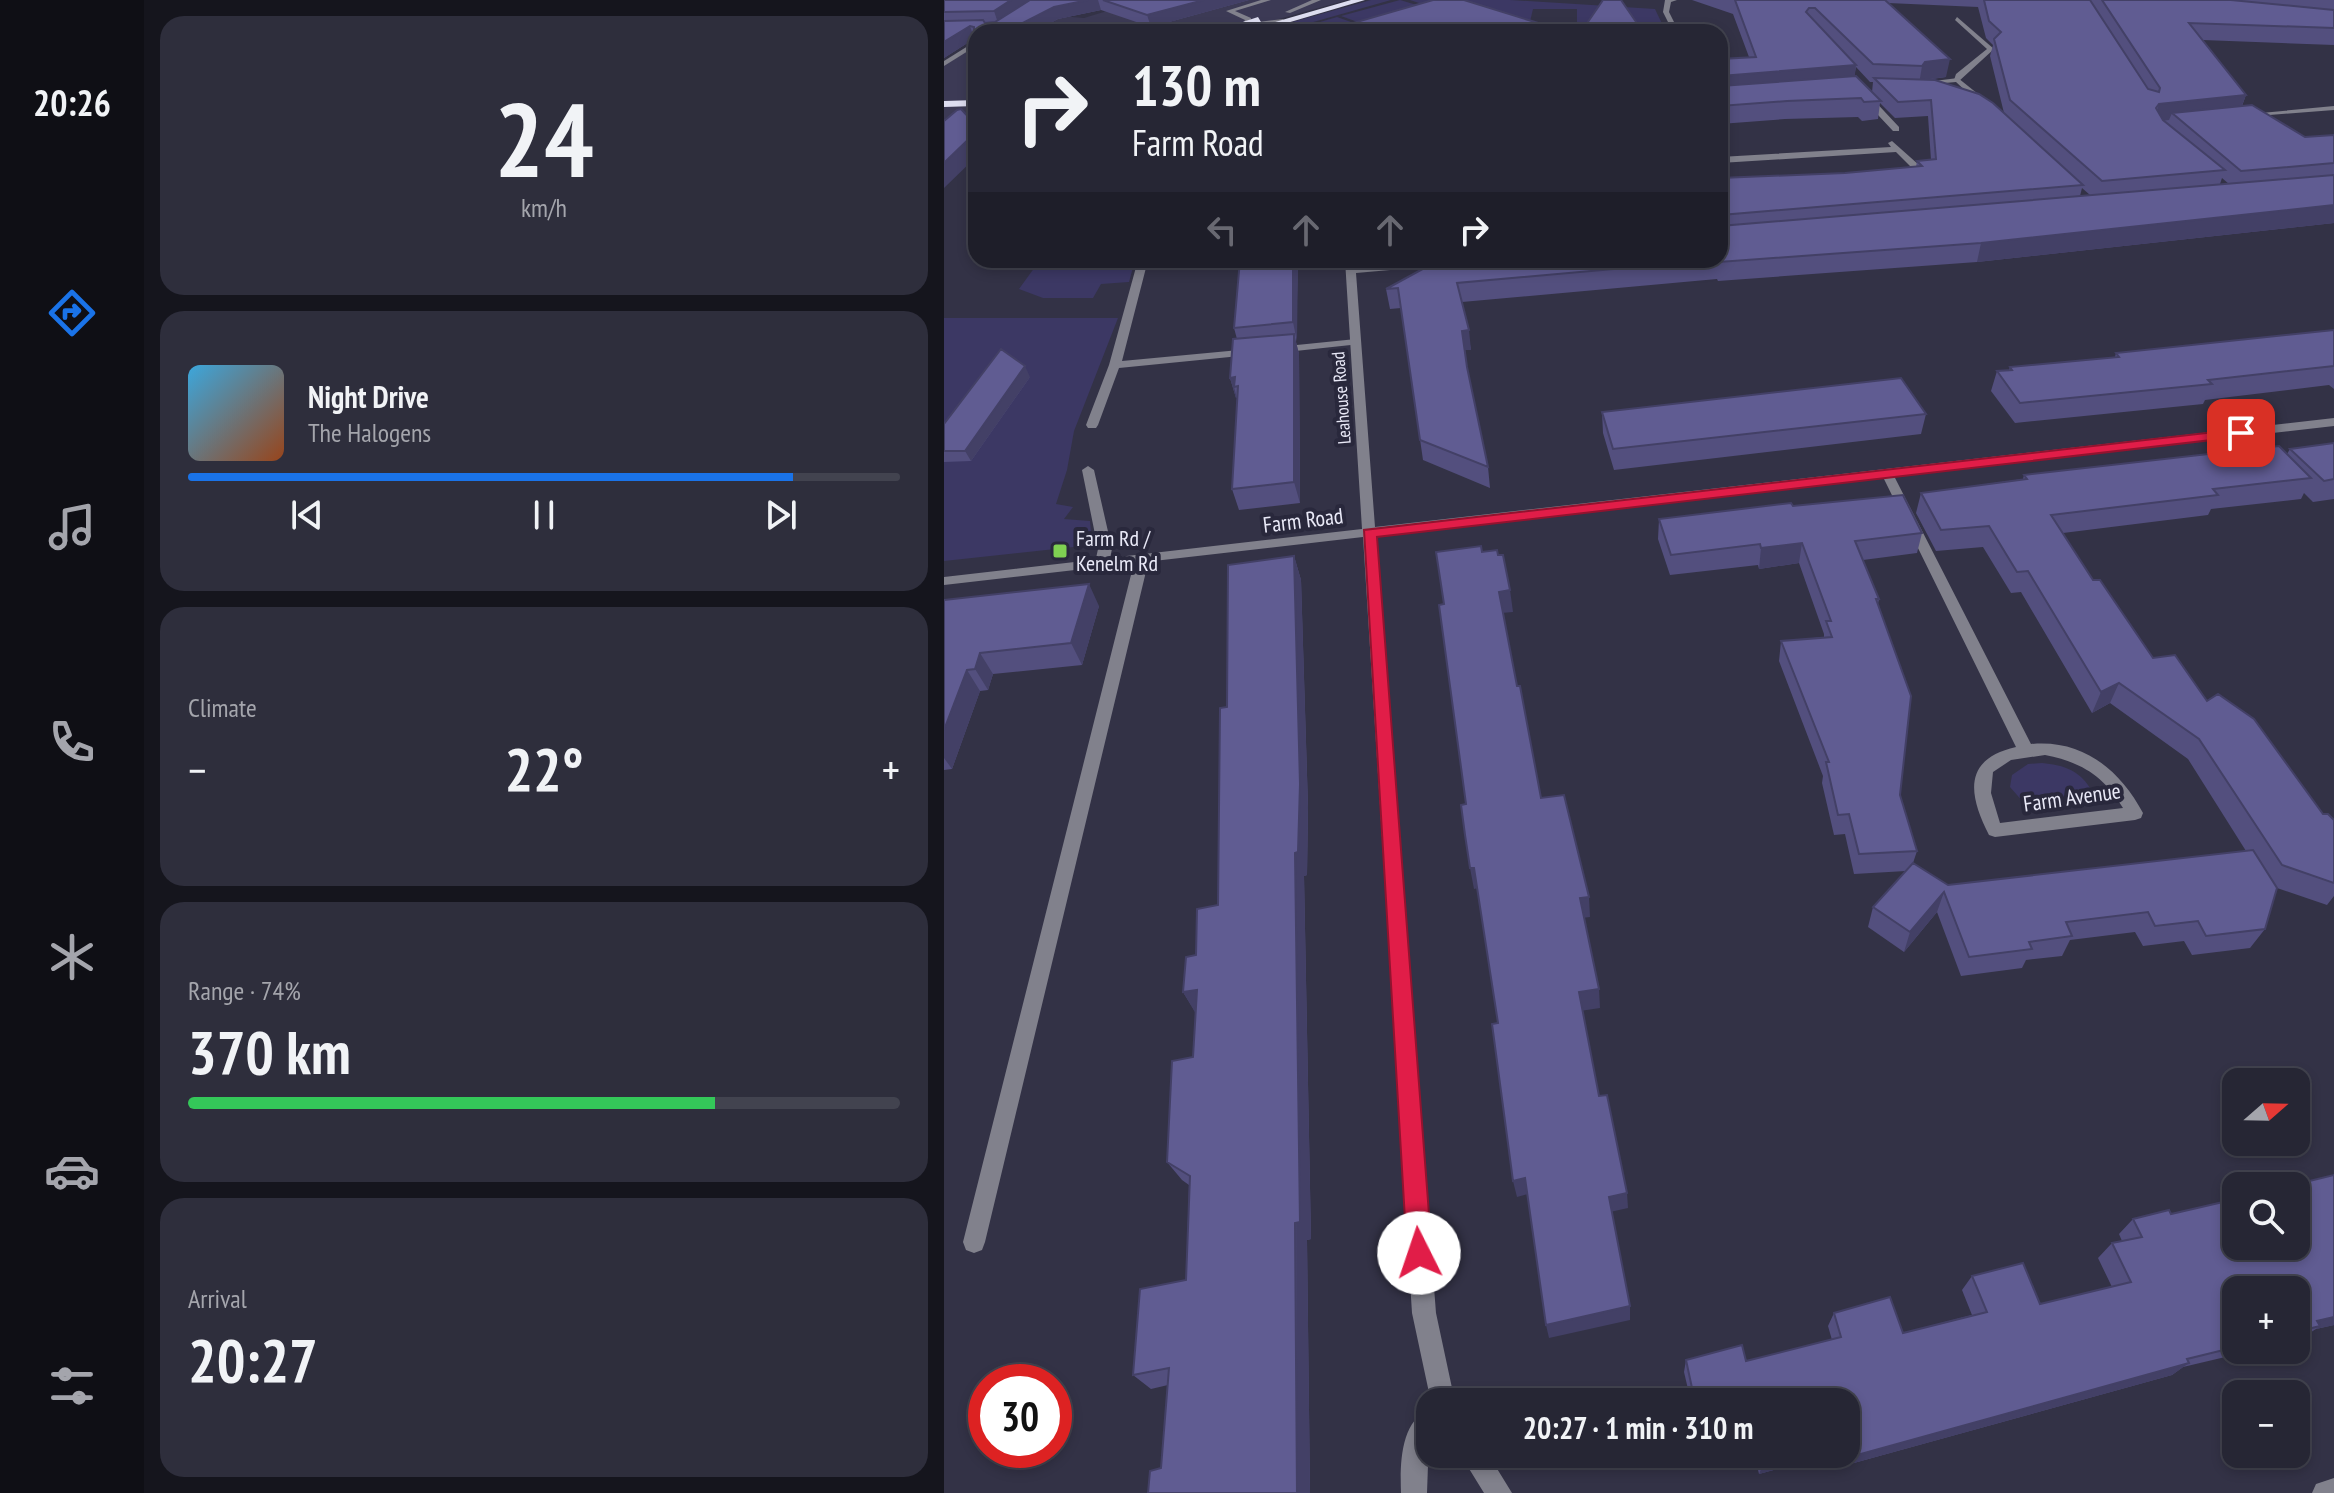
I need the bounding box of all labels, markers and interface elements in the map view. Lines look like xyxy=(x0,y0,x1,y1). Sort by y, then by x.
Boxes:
text: 130 m xyxy=(1132,49,1261,121)
icon: right xyxy=(1000,56,1104,160)
text: 24 xyxy=(494,71,594,206)
text: 20:26 xyxy=(33,79,111,126)
text: Farm Road xyxy=(1132,119,1264,166)
text: km/h xyxy=(521,191,567,224)
icon: left xyxy=(1200,208,1244,252)
icon: ahead xyxy=(1284,208,1328,252)
icon: ahead xyxy=(1368,208,1412,252)
icon: right xyxy=(1452,208,1496,252)
icon: directions xyxy=(44,285,100,341)
street label: Leahouse Road xyxy=(1326,351,1356,445)
text: Night Drive xyxy=(308,377,429,416)
pin xyxy=(2207,399,2275,467)
icon: arrive xyxy=(2219,411,2263,455)
text: The Halogens xyxy=(308,416,431,449)
icon: previous xyxy=(285,493,329,537)
icon: pause xyxy=(522,493,566,537)
icon: next xyxy=(759,493,803,537)
icon: music xyxy=(44,499,100,555)
street label: Farm Road xyxy=(1261,501,1345,539)
place label: Farm Rd / Kenelm Rd xyxy=(1076,524,1158,577)
marker: Farm Rd / Kenelm Rd xyxy=(1051,542,1069,560)
text: Climate xyxy=(188,691,257,724)
icon: phone xyxy=(44,714,100,770)
text: 22° xyxy=(504,730,584,808)
text: − xyxy=(188,741,206,798)
text: + xyxy=(882,741,900,798)
street label: Farm Avenue xyxy=(2022,776,2122,818)
icon: climate xyxy=(44,929,100,985)
text: Range · 74% xyxy=(188,974,301,1007)
text: 370 km xyxy=(188,1013,351,1091)
north arrow xyxy=(2222,1068,2310,1156)
map controls xyxy=(2222,1068,2310,1468)
icon: car xyxy=(44,1143,100,1199)
button: search xyxy=(2222,1172,2310,1260)
position arrow xyxy=(1377,1211,1461,1295)
button: + xyxy=(2222,1276,2310,1364)
text: Arrival xyxy=(188,1282,247,1315)
text: 20:27 xyxy=(188,1321,318,1399)
icon: filters xyxy=(44,1358,100,1414)
speed limit sign: 30 xyxy=(968,1364,1072,1468)
button: − xyxy=(2222,1380,2310,1468)
text: 20:27 · 1 min · 310 m xyxy=(1523,1408,1753,1447)

